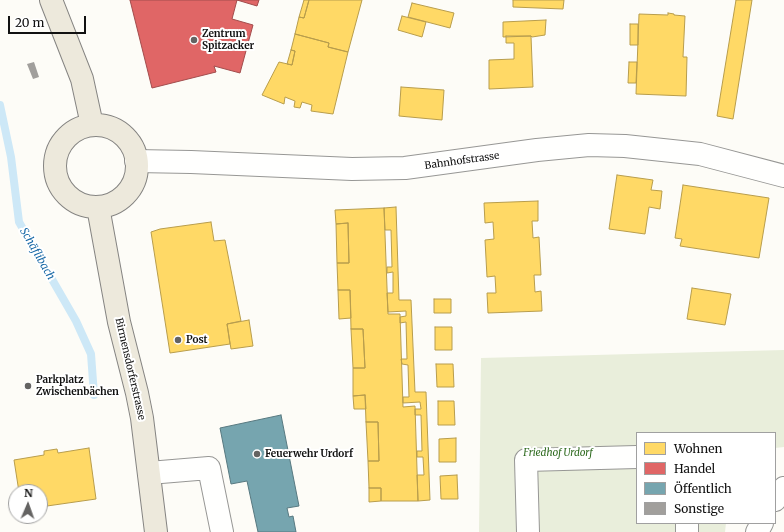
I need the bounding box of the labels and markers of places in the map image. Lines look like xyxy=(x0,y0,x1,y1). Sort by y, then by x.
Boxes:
place label: Zentrum Spitzacker xyxy=(202,28,254,52)
marker: Zentrum Spitzacker xyxy=(189,35,199,45)
place label: Post xyxy=(186,334,208,346)
marker: Post xyxy=(173,335,183,345)
place label: Parkplatz Zwischenbächen xyxy=(36,374,119,398)
marker: Parkplatz Zwischenbächen xyxy=(23,381,33,391)
place label: Feuerwehr Urdorf xyxy=(265,448,353,460)
marker: Feuerwehr Urdorf xyxy=(252,449,262,459)

